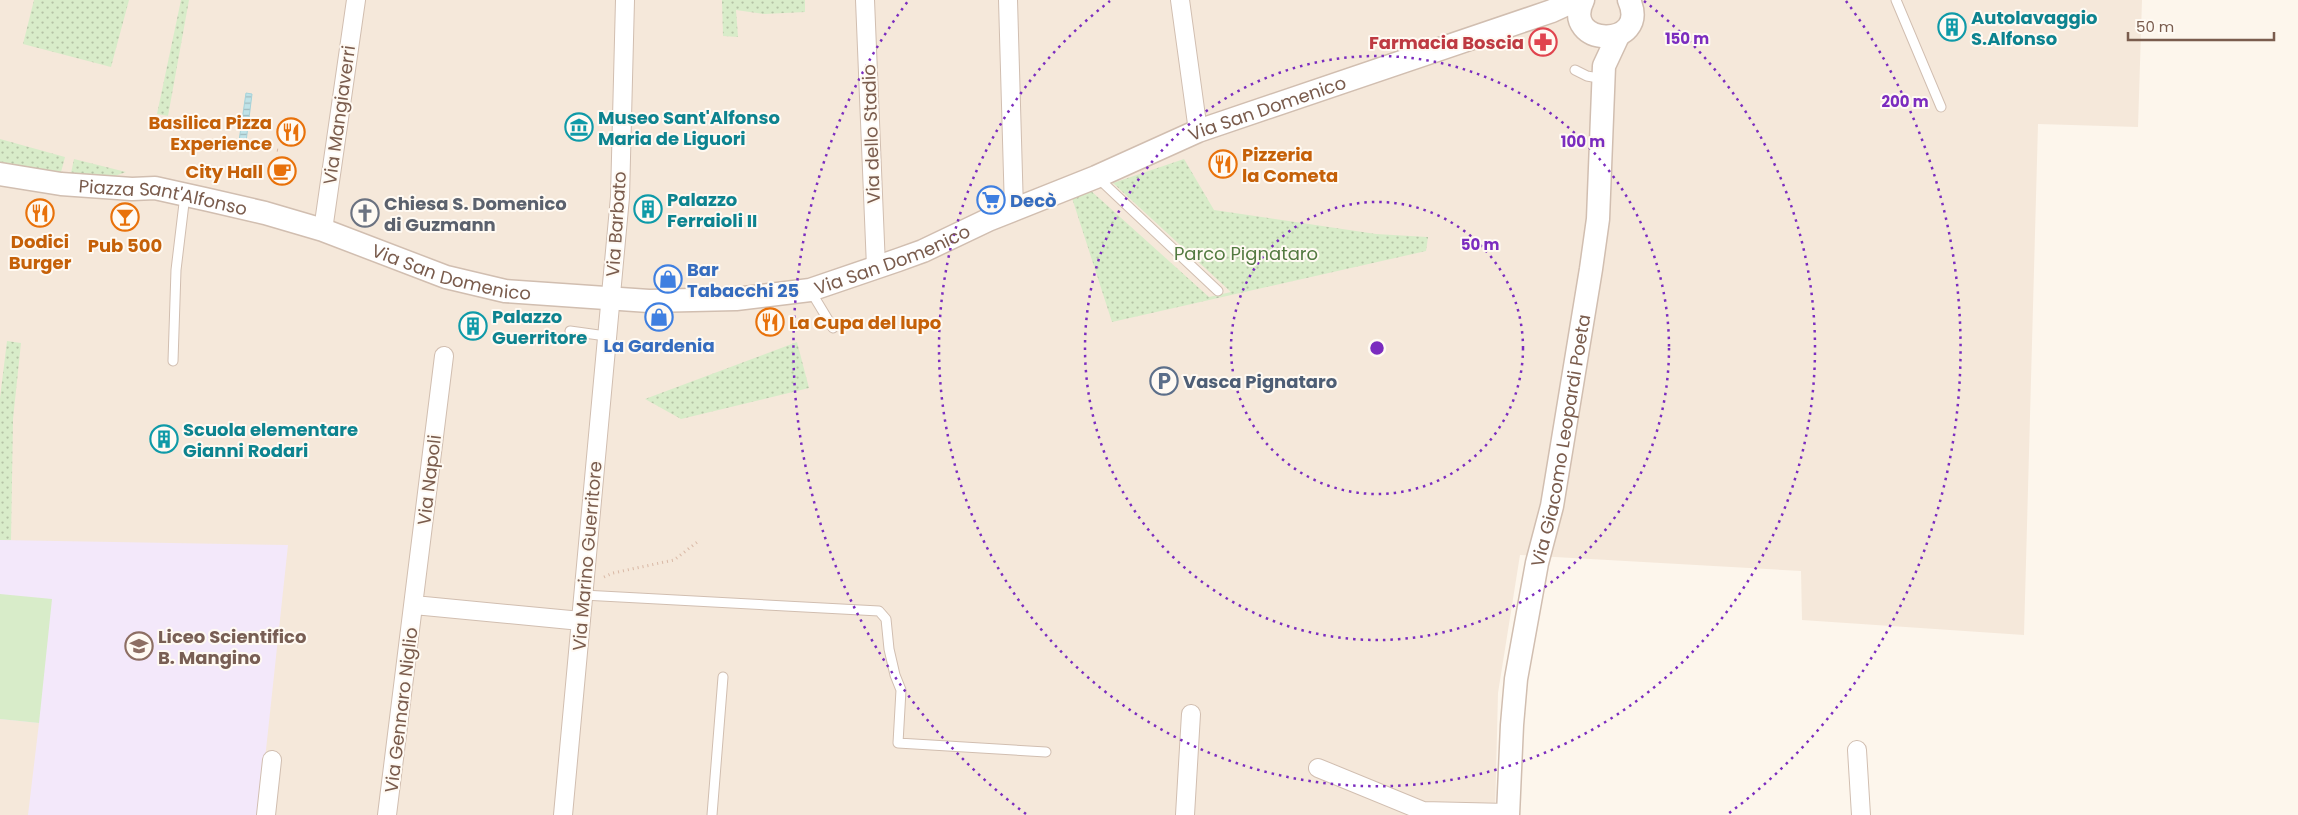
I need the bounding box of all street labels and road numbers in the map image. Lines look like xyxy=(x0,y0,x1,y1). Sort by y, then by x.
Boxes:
street label: Via Mangiaverri xyxy=(317,44,361,186)
street label: Via dello Stadio xyxy=(856,64,886,204)
street label: Via San Domenico xyxy=(1184,69,1349,146)
street label: Via Barbato xyxy=(600,170,632,278)
street label: Piazza Sant'Alfonso xyxy=(78,173,250,221)
street label: Via San Domenico xyxy=(811,218,974,300)
street label: Via San Domenico xyxy=(368,237,532,305)
street label: Via Giacomo Leopardi Poeta xyxy=(1524,312,1596,569)
street label: Via Napoli xyxy=(411,433,447,527)
street label: Via Marino Guerritore xyxy=(566,460,608,652)
street label: Via Gennaro Niglio xyxy=(378,626,424,794)

